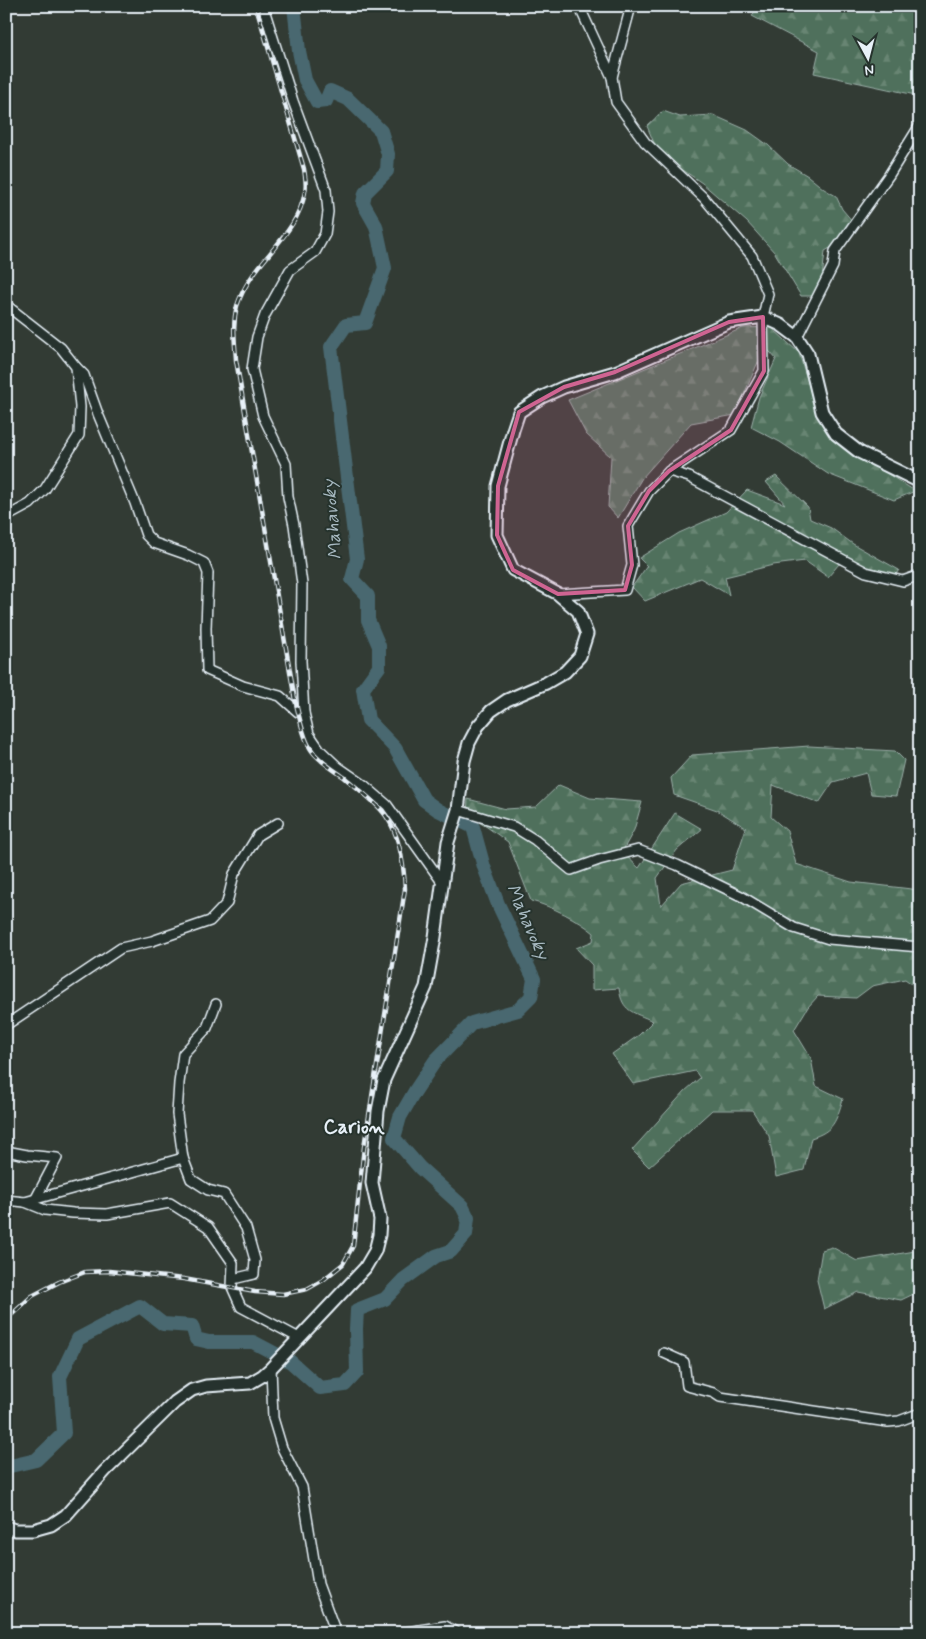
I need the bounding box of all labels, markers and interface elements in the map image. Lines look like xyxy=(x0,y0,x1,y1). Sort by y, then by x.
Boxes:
north arrow xyxy=(844,32,894,82)
text: N xyxy=(864,60,875,79)
water label: Mahavoky xyxy=(316,478,348,561)
water label: Mahavoky xyxy=(500,880,556,965)
district label: Carion xyxy=(324,1114,385,1141)

